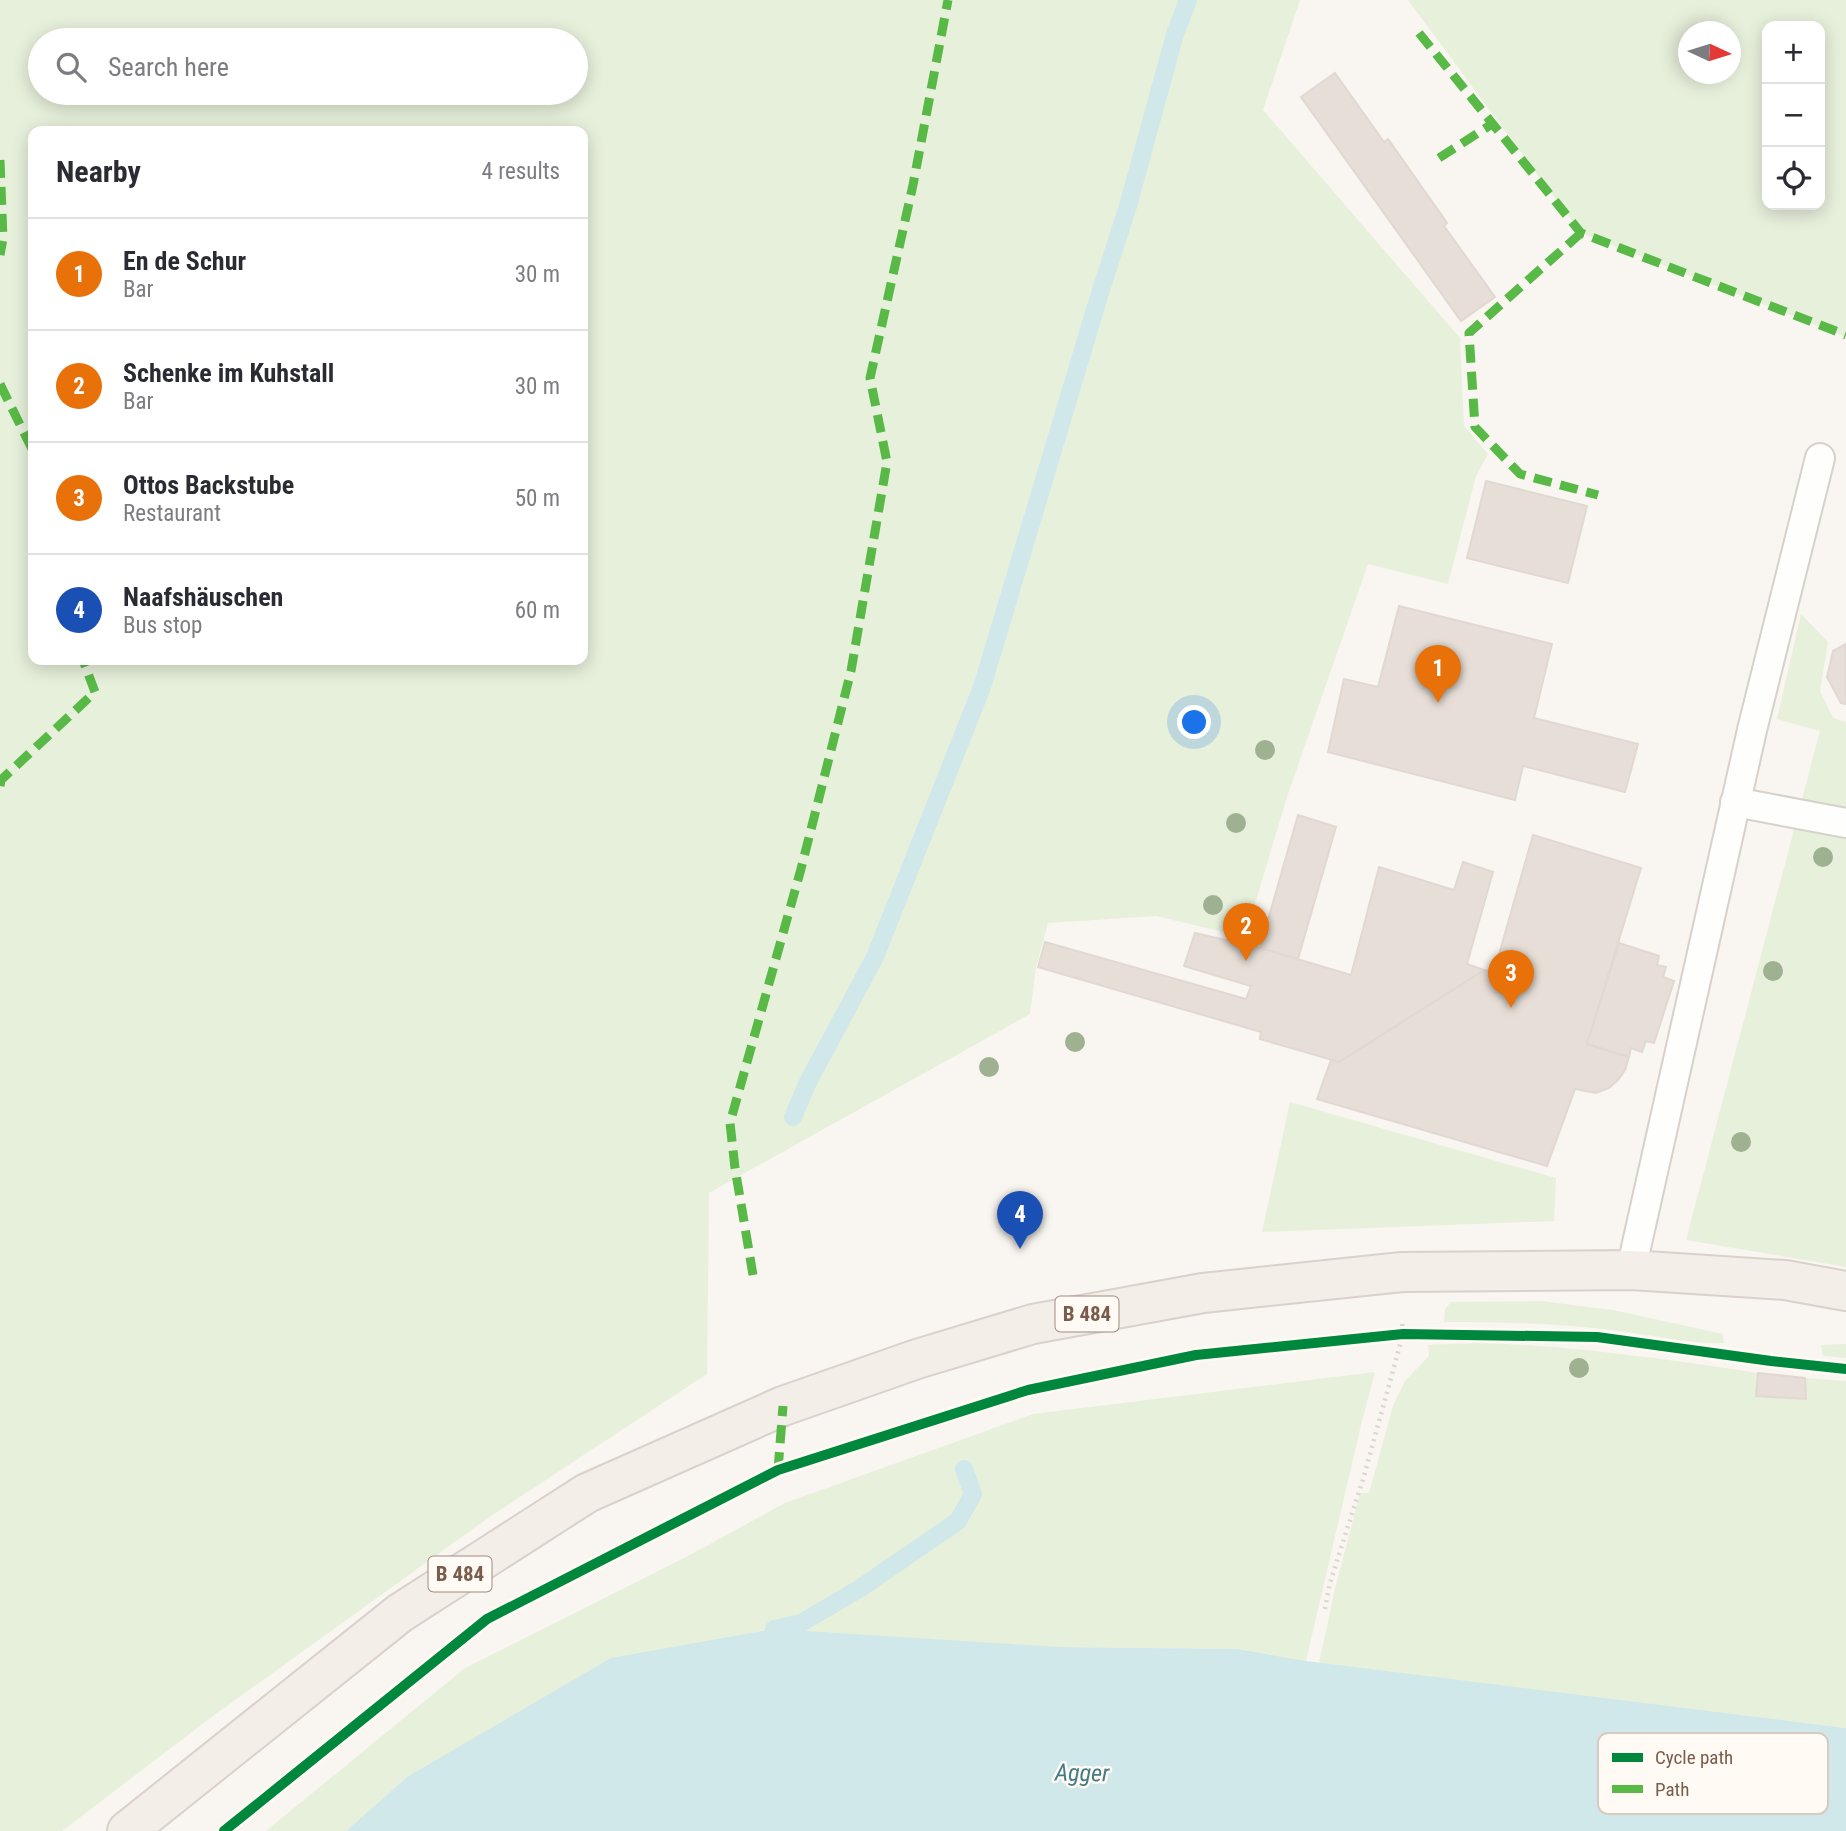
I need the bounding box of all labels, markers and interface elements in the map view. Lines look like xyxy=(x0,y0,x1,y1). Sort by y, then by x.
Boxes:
north arrow xyxy=(1678,21,1741,84)
map controls xyxy=(1762,21,1825,210)
button: + xyxy=(1762,21,1825,84)
search box xyxy=(28,28,588,105)
icon: search xyxy=(52,48,90,86)
text: Search here xyxy=(108,52,229,82)
button: − xyxy=(1762,84,1825,147)
button: locate xyxy=(1762,147,1825,210)
text: Nearby xyxy=(56,154,141,189)
text: 4 results xyxy=(482,158,560,185)
text: En de Schur xyxy=(123,246,246,276)
text: 1 xyxy=(73,261,85,288)
text: 30 m xyxy=(515,261,560,288)
text: Bar xyxy=(123,276,154,303)
text: Schenke im Kuhstall xyxy=(123,358,334,388)
text: 2 xyxy=(73,373,85,400)
text: 30 m xyxy=(515,373,560,400)
text: Bar xyxy=(123,388,154,415)
text: Ottos Backstube xyxy=(123,470,294,500)
text: 3 xyxy=(73,485,85,512)
text: 50 m xyxy=(515,485,560,512)
text: Restaurant xyxy=(123,500,221,527)
text: Naafshäuschen xyxy=(123,582,283,612)
text: 4 xyxy=(73,597,85,624)
text: 60 m xyxy=(515,597,560,624)
text: Bus stop xyxy=(123,612,202,639)
pin: 1 xyxy=(1415,645,1461,703)
your location xyxy=(1177,705,1211,739)
pin: 2 xyxy=(1223,903,1269,961)
pin: 3 xyxy=(1488,950,1534,1008)
pin: 4 xyxy=(997,1191,1043,1249)
road number: B 484 xyxy=(1056,1296,1118,1332)
road number: B 484 xyxy=(428,1556,491,1592)
legend xyxy=(1598,1733,1828,1814)
text: Cycle path xyxy=(1655,1746,1733,1769)
water label: Agger xyxy=(1054,1759,1110,1787)
text: Path xyxy=(1655,1778,1689,1801)

